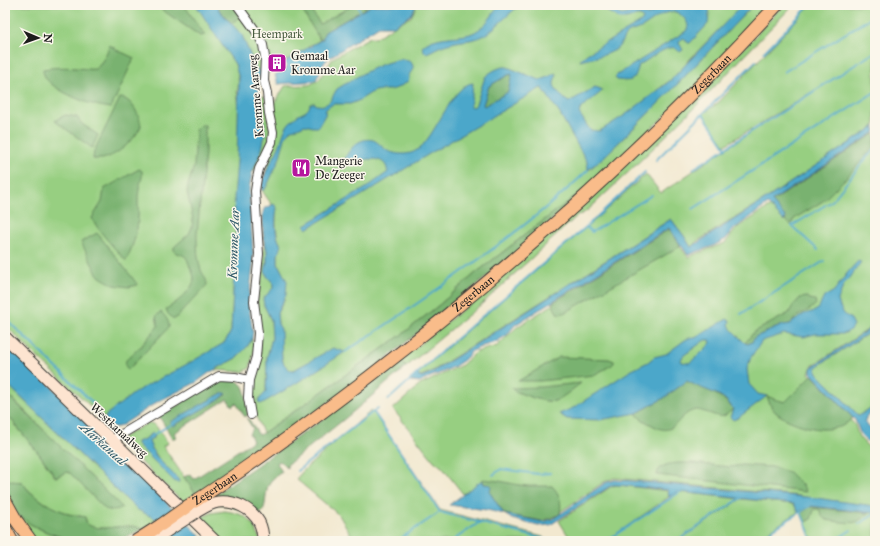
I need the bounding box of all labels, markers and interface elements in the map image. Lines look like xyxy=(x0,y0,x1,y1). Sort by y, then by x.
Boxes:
north arrow xyxy=(18,18,58,58)
park label: Heempark xyxy=(251,27,303,41)
text: N xyxy=(41,33,54,44)
place label: Gemaal Kromme Aar xyxy=(291,49,356,77)
street label: Zegerbaan xyxy=(689,51,734,97)
building icon: Gemaal Kromme Aar xyxy=(266,52,288,74)
street label: Kromme Aarweg xyxy=(245,54,268,138)
place label: Mangerie De Zeeger xyxy=(315,154,365,183)
restaurant icon: Mangerie De Zeeger xyxy=(290,157,312,179)
water label: Kromme Aar xyxy=(225,208,243,281)
street label: Zegerbaan xyxy=(450,272,497,315)
street label: Westkanaalweg xyxy=(87,400,151,461)
water label: Aarkanaal xyxy=(75,418,131,470)
street label: Zegerbaan xyxy=(190,469,240,508)

